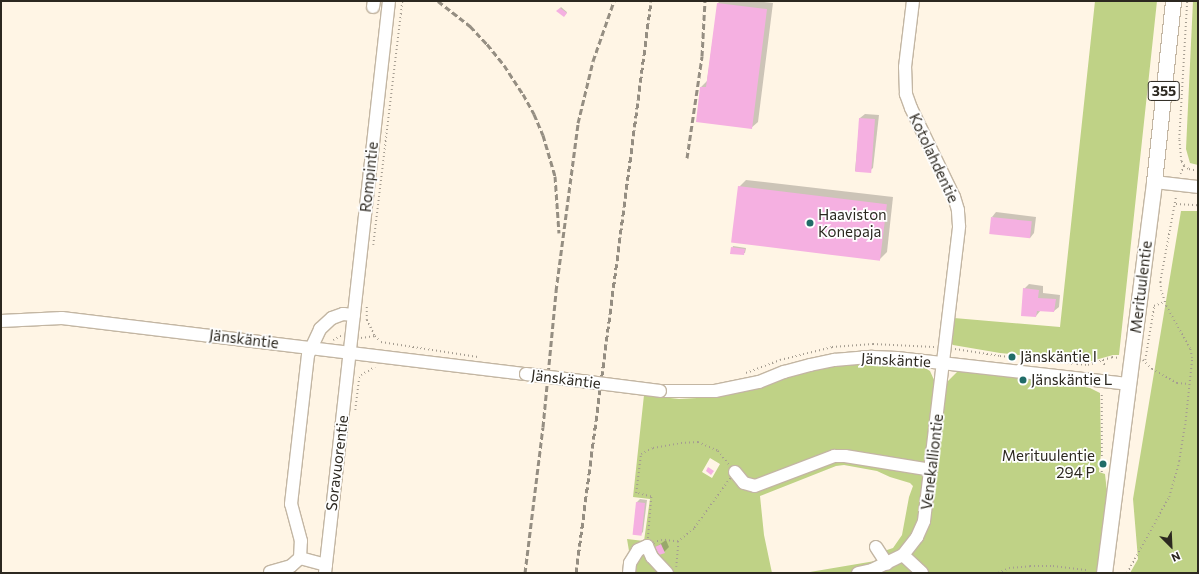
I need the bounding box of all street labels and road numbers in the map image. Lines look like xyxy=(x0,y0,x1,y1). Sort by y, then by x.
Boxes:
road number: 355 xyxy=(1147,79,1181,103)
street label: Kotolahdentie xyxy=(905,110,963,206)
street label: Rompintie xyxy=(356,141,382,213)
street label: Merituulentie xyxy=(1126,240,1156,334)
street label: Jänskäntie xyxy=(208,326,280,352)
street label: Jänskäntie xyxy=(861,349,931,371)
street label: Jänskäntie xyxy=(530,366,602,392)
street label: Venekalliontie xyxy=(917,413,947,511)
street label: Soravuorentie xyxy=(322,414,352,512)

